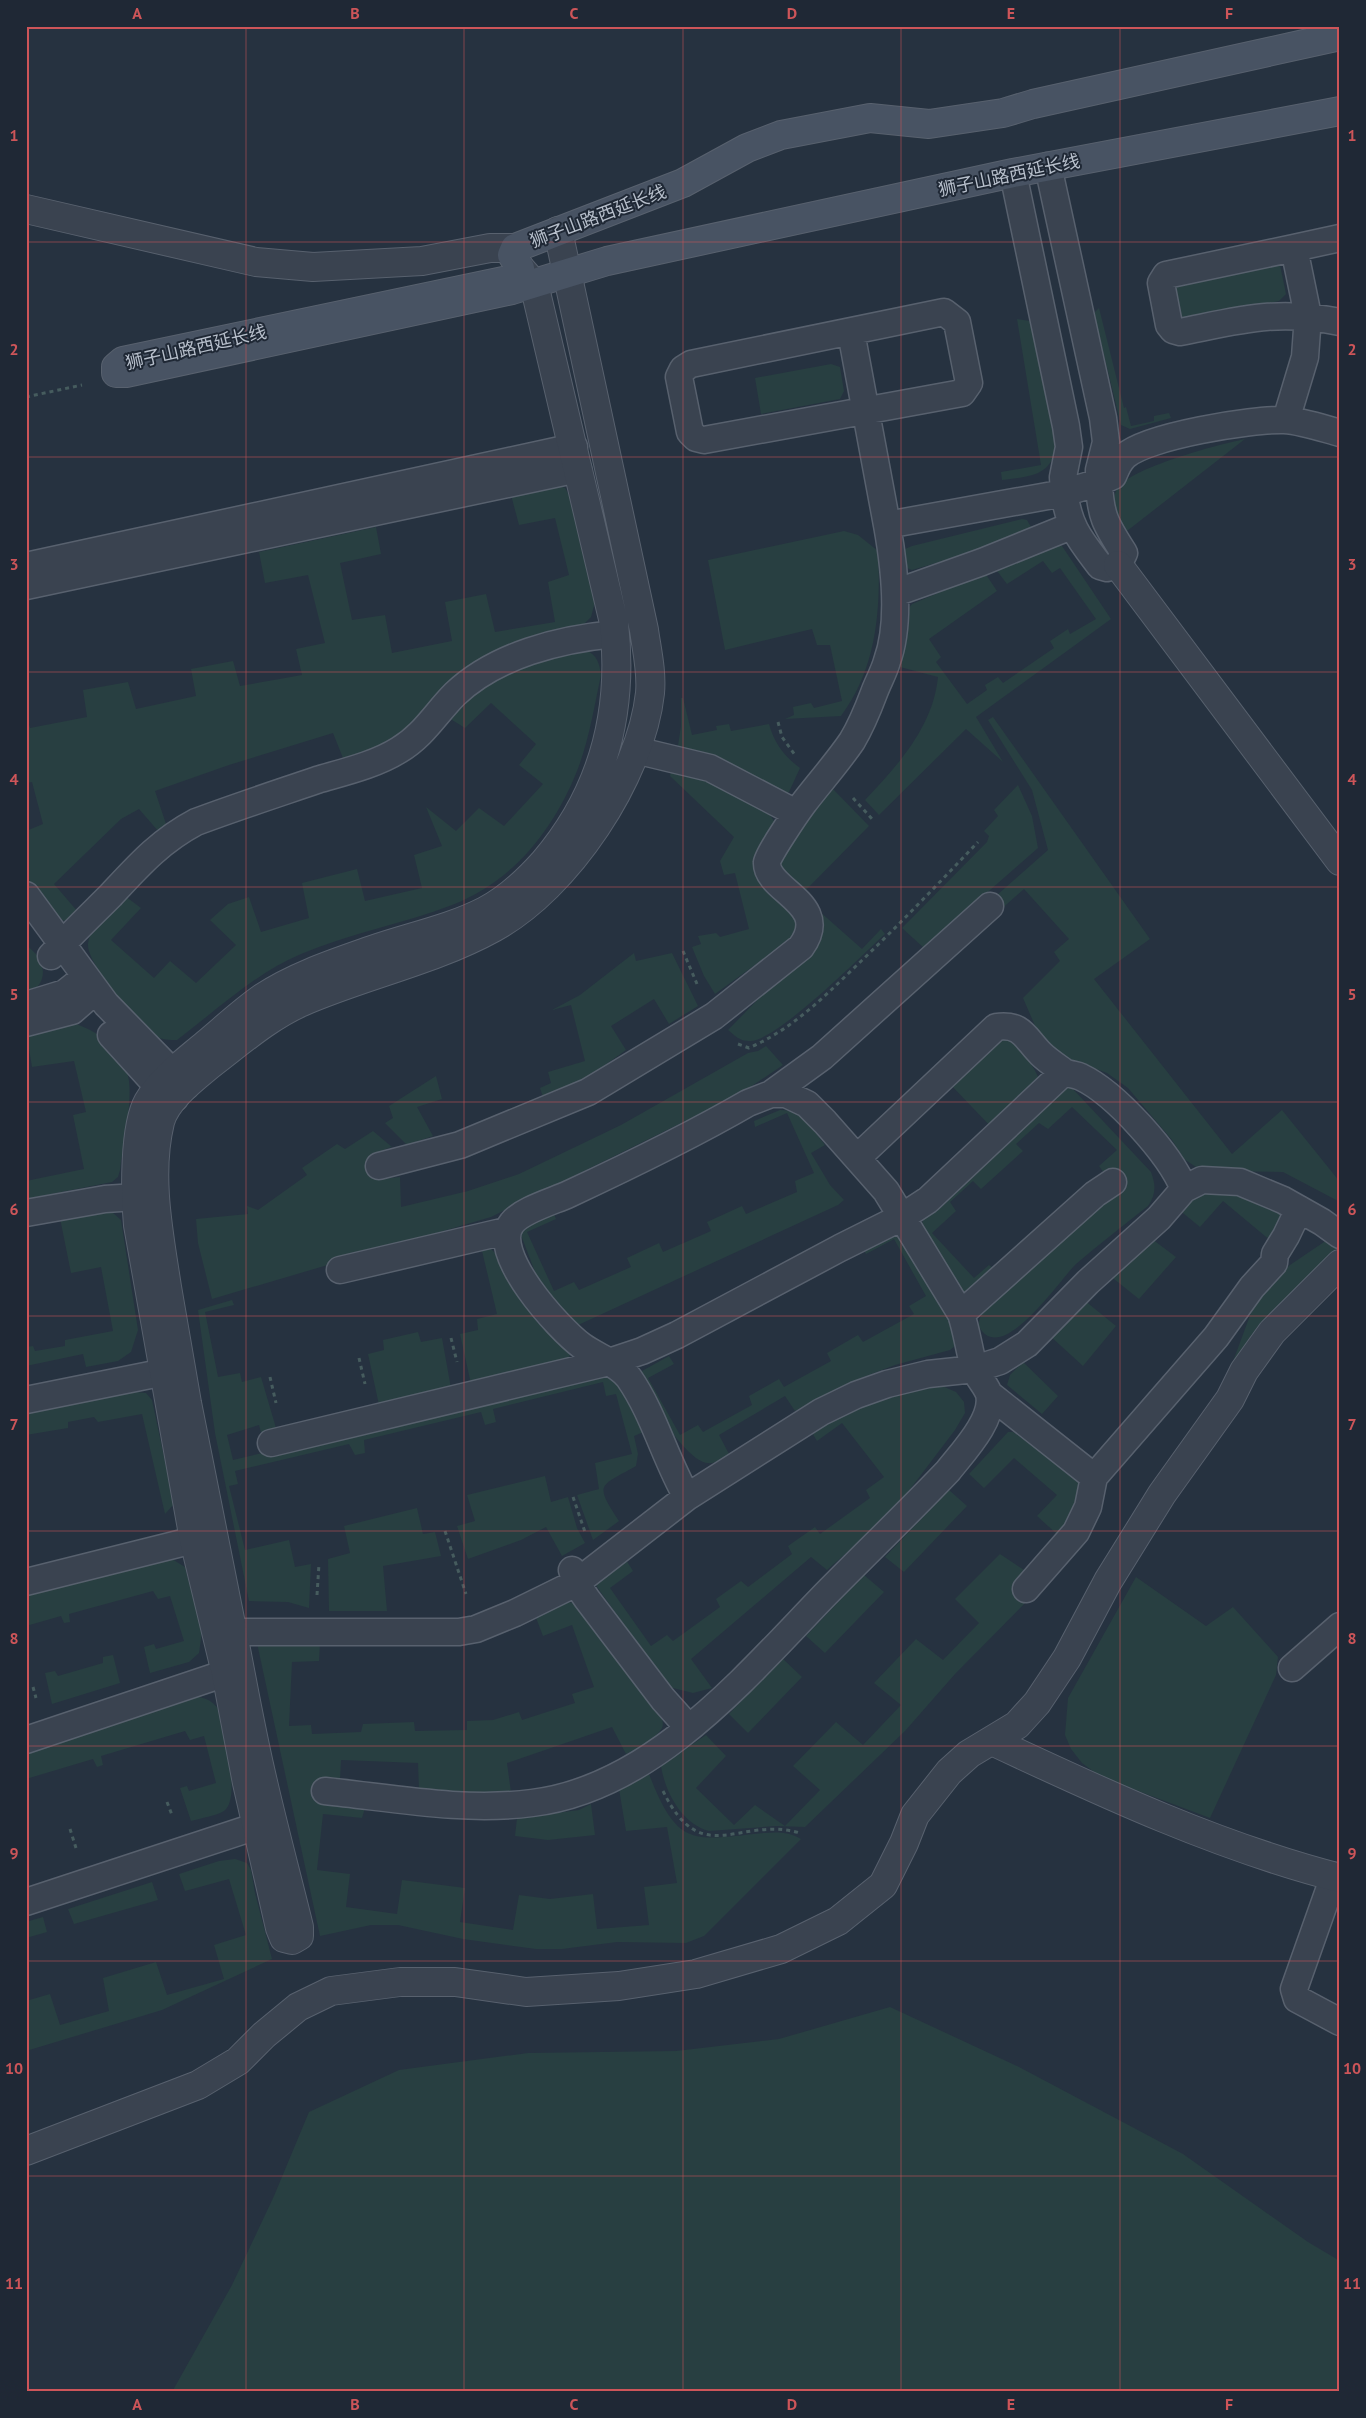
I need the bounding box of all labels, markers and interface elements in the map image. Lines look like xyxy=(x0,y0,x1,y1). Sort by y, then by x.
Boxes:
text: A xyxy=(132,3,142,23)
text: B xyxy=(350,3,360,23)
text: C xyxy=(570,3,579,23)
text: D xyxy=(787,3,797,23)
text: E xyxy=(1007,3,1015,23)
text: F xyxy=(1225,3,1233,23)
text: 1 xyxy=(9,125,19,145)
text: 1 xyxy=(1347,125,1357,145)
street label: 狮子山路西延长线 xyxy=(936,149,1082,201)
street label: 狮子山路西延长线 xyxy=(527,179,669,253)
street label: 狮子山路西延长线 xyxy=(123,320,269,374)
text: 2 xyxy=(9,339,19,359)
text: 2 xyxy=(1347,339,1357,359)
text: 3 xyxy=(9,554,19,574)
text: 3 xyxy=(1347,554,1357,574)
text: 4 xyxy=(9,769,19,789)
text: 4 xyxy=(1347,769,1357,789)
text: 5 xyxy=(9,984,19,1004)
text: 5 xyxy=(1347,984,1357,1004)
text: 6 xyxy=(9,1199,19,1219)
text: 6 xyxy=(1347,1199,1357,1219)
text: 7 xyxy=(9,1414,19,1434)
text: 7 xyxy=(1347,1414,1357,1434)
text: 8 xyxy=(9,1628,19,1648)
text: 8 xyxy=(1347,1628,1357,1648)
text: 9 xyxy=(9,1843,19,1863)
text: 9 xyxy=(1347,1843,1357,1863)
text: 10 xyxy=(5,2058,23,2078)
text: 10 xyxy=(1343,2058,1361,2078)
text: 11 xyxy=(5,2273,23,2293)
text: 11 xyxy=(1343,2273,1361,2293)
text: A xyxy=(132,2394,142,2414)
text: B xyxy=(350,2394,360,2414)
text: C xyxy=(570,2394,579,2414)
text: D xyxy=(787,2394,797,2414)
text: E xyxy=(1007,2394,1015,2414)
text: F xyxy=(1225,2394,1233,2414)

